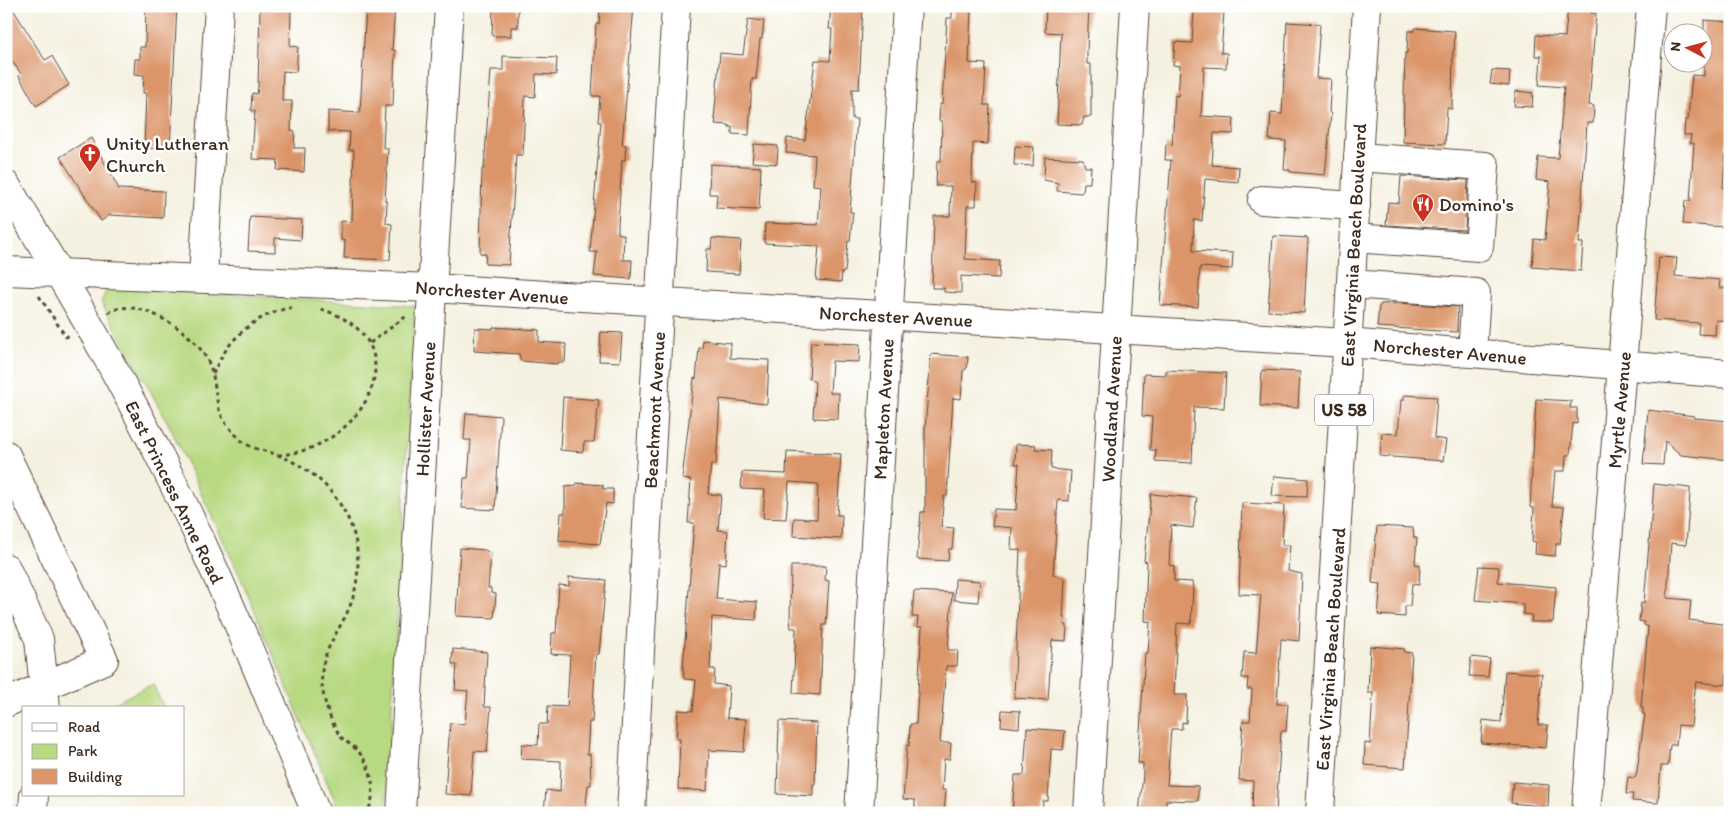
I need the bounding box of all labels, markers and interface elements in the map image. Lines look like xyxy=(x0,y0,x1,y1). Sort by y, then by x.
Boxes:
north arrow xyxy=(1664,22,1714,72)
text: N xyxy=(1667,41,1685,52)
street label: East Virginia Beach Boulevard xyxy=(1336,122,1371,367)
place label: Unity Lutheran Church xyxy=(106,132,229,177)
church icon: Unity Lutheran Church xyxy=(78,142,102,173)
restaurant icon: Domino's xyxy=(1411,192,1435,223)
place label: Domino's xyxy=(1439,193,1514,216)
street label: Norchester Avenue xyxy=(414,276,569,309)
street label: Norchester Avenue xyxy=(819,301,973,332)
street label: Beachmont Avenue xyxy=(639,331,670,489)
street label: Norchester Avenue xyxy=(1372,333,1528,370)
street label: Woodland Avenue xyxy=(1096,335,1127,483)
street label: Mapleton Avenue xyxy=(868,338,899,480)
street label: Hollister Avenue xyxy=(410,341,441,477)
street label: Myrtle Avenue xyxy=(1603,351,1636,469)
road number: US 58 xyxy=(1315,394,1373,426)
street label: East Princess Anne Road xyxy=(120,397,229,588)
street label: East Virginia Beach Boulevard xyxy=(1311,526,1351,771)
legend xyxy=(22,706,185,796)
text: Road xyxy=(68,718,101,736)
text: Park xyxy=(68,742,98,760)
text: Building xyxy=(68,768,122,786)

